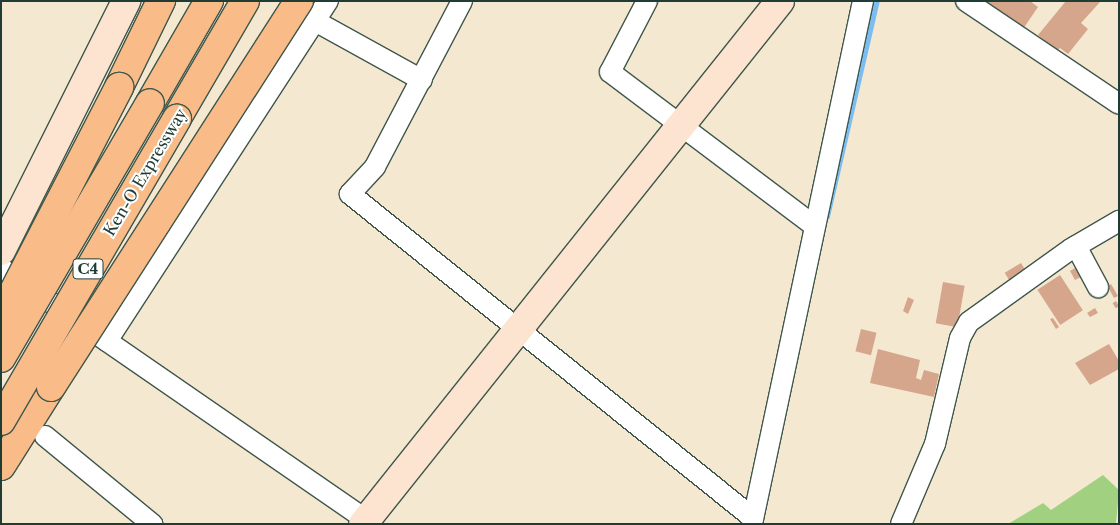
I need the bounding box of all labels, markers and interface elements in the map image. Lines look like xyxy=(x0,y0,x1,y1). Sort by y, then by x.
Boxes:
street label: Ken-O Expressway xyxy=(99,105,191,239)
road number: C4 xyxy=(72,256,104,282)

